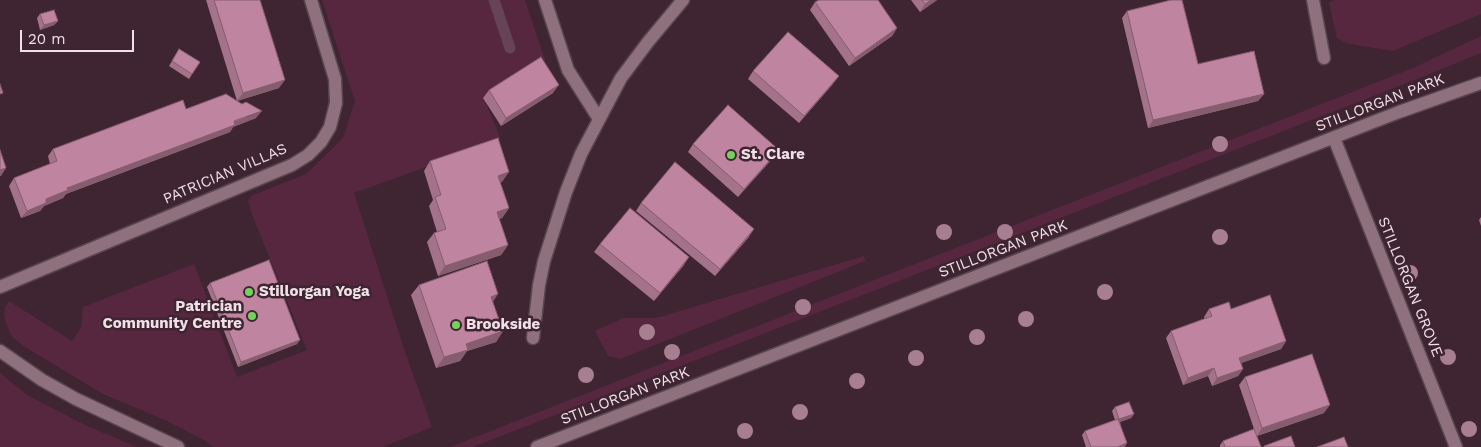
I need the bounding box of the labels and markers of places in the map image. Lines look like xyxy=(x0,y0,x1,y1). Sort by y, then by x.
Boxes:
place label: St. Clare xyxy=(741,146,805,164)
marker: St. Clare xyxy=(725,149,737,161)
place label: Stillorgan Yoga xyxy=(259,283,370,301)
marker: Stillorgan Yoga xyxy=(243,286,255,298)
place label: Patrician Community Centre xyxy=(103,298,242,333)
marker: Patrician Community Centre xyxy=(246,310,258,322)
place label: Brookside xyxy=(466,316,540,334)
marker: Brookside xyxy=(450,319,462,331)

